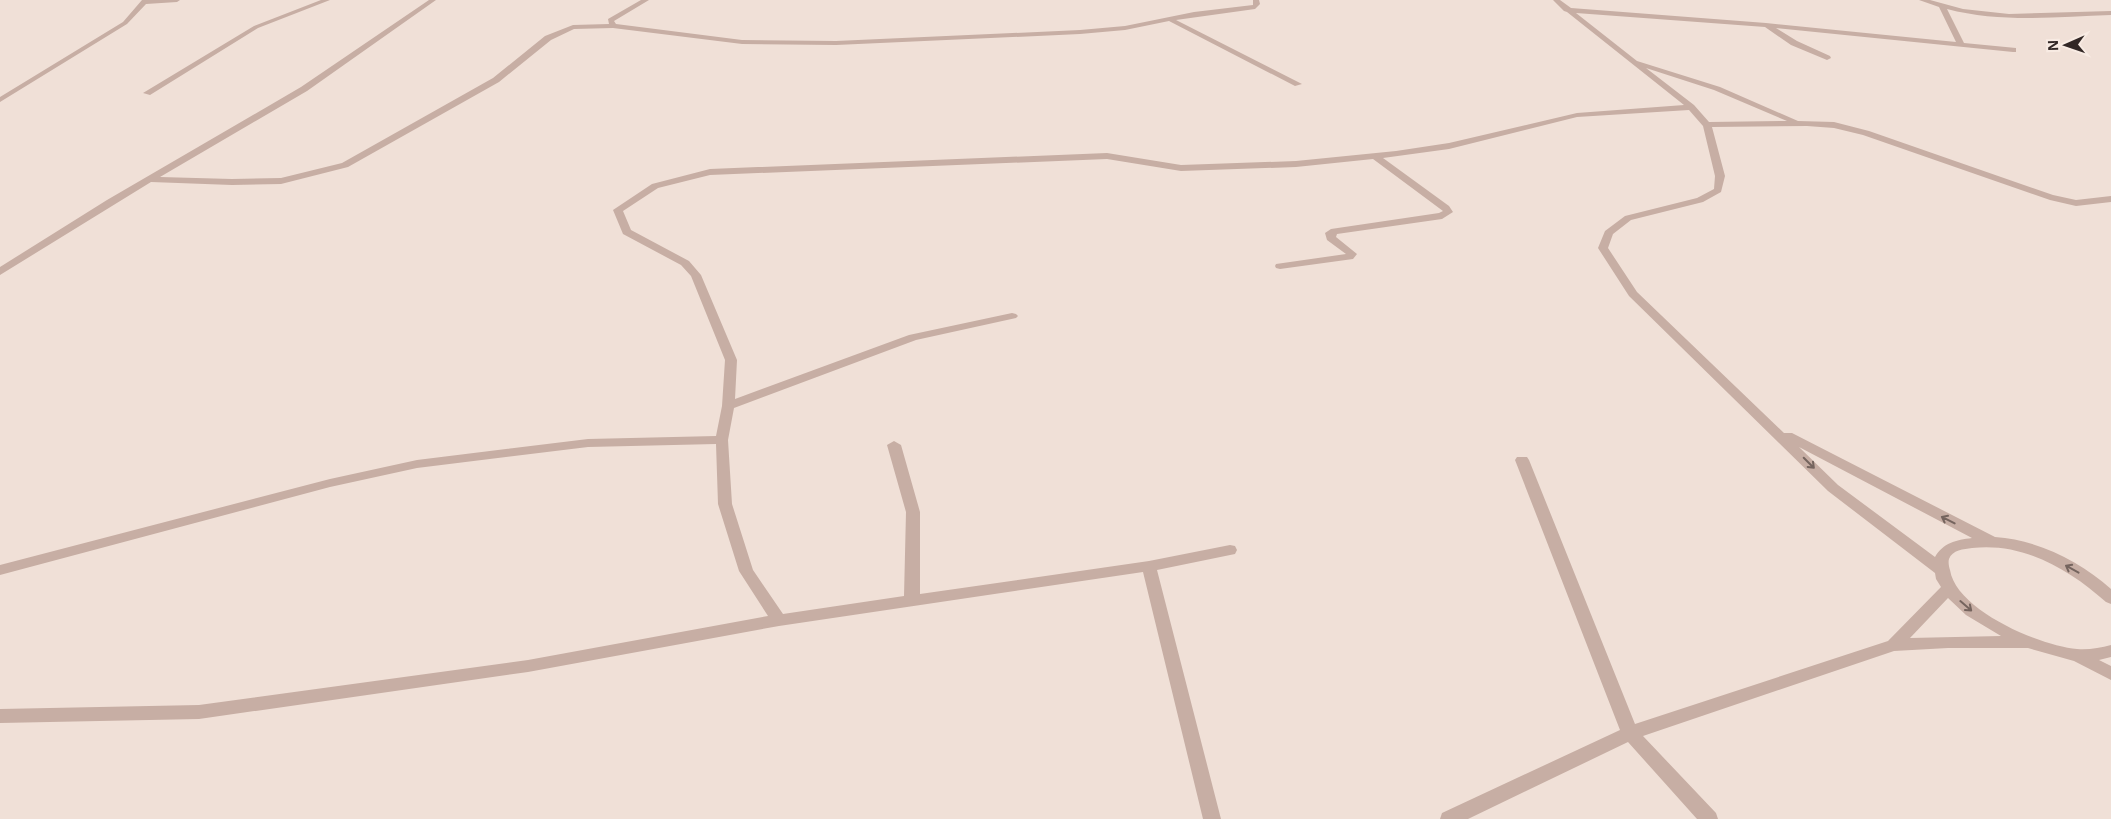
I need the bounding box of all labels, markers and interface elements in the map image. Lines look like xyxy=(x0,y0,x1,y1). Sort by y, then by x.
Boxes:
north arrow xyxy=(2041,20,2091,70)
text: N xyxy=(2043,39,2062,51)
one-way arrow xyxy=(1803,457,1815,470)
one-way arrow xyxy=(1941,515,1956,524)
one-way arrow xyxy=(2066,563,2080,573)
one-way arrow xyxy=(1960,600,1973,612)

